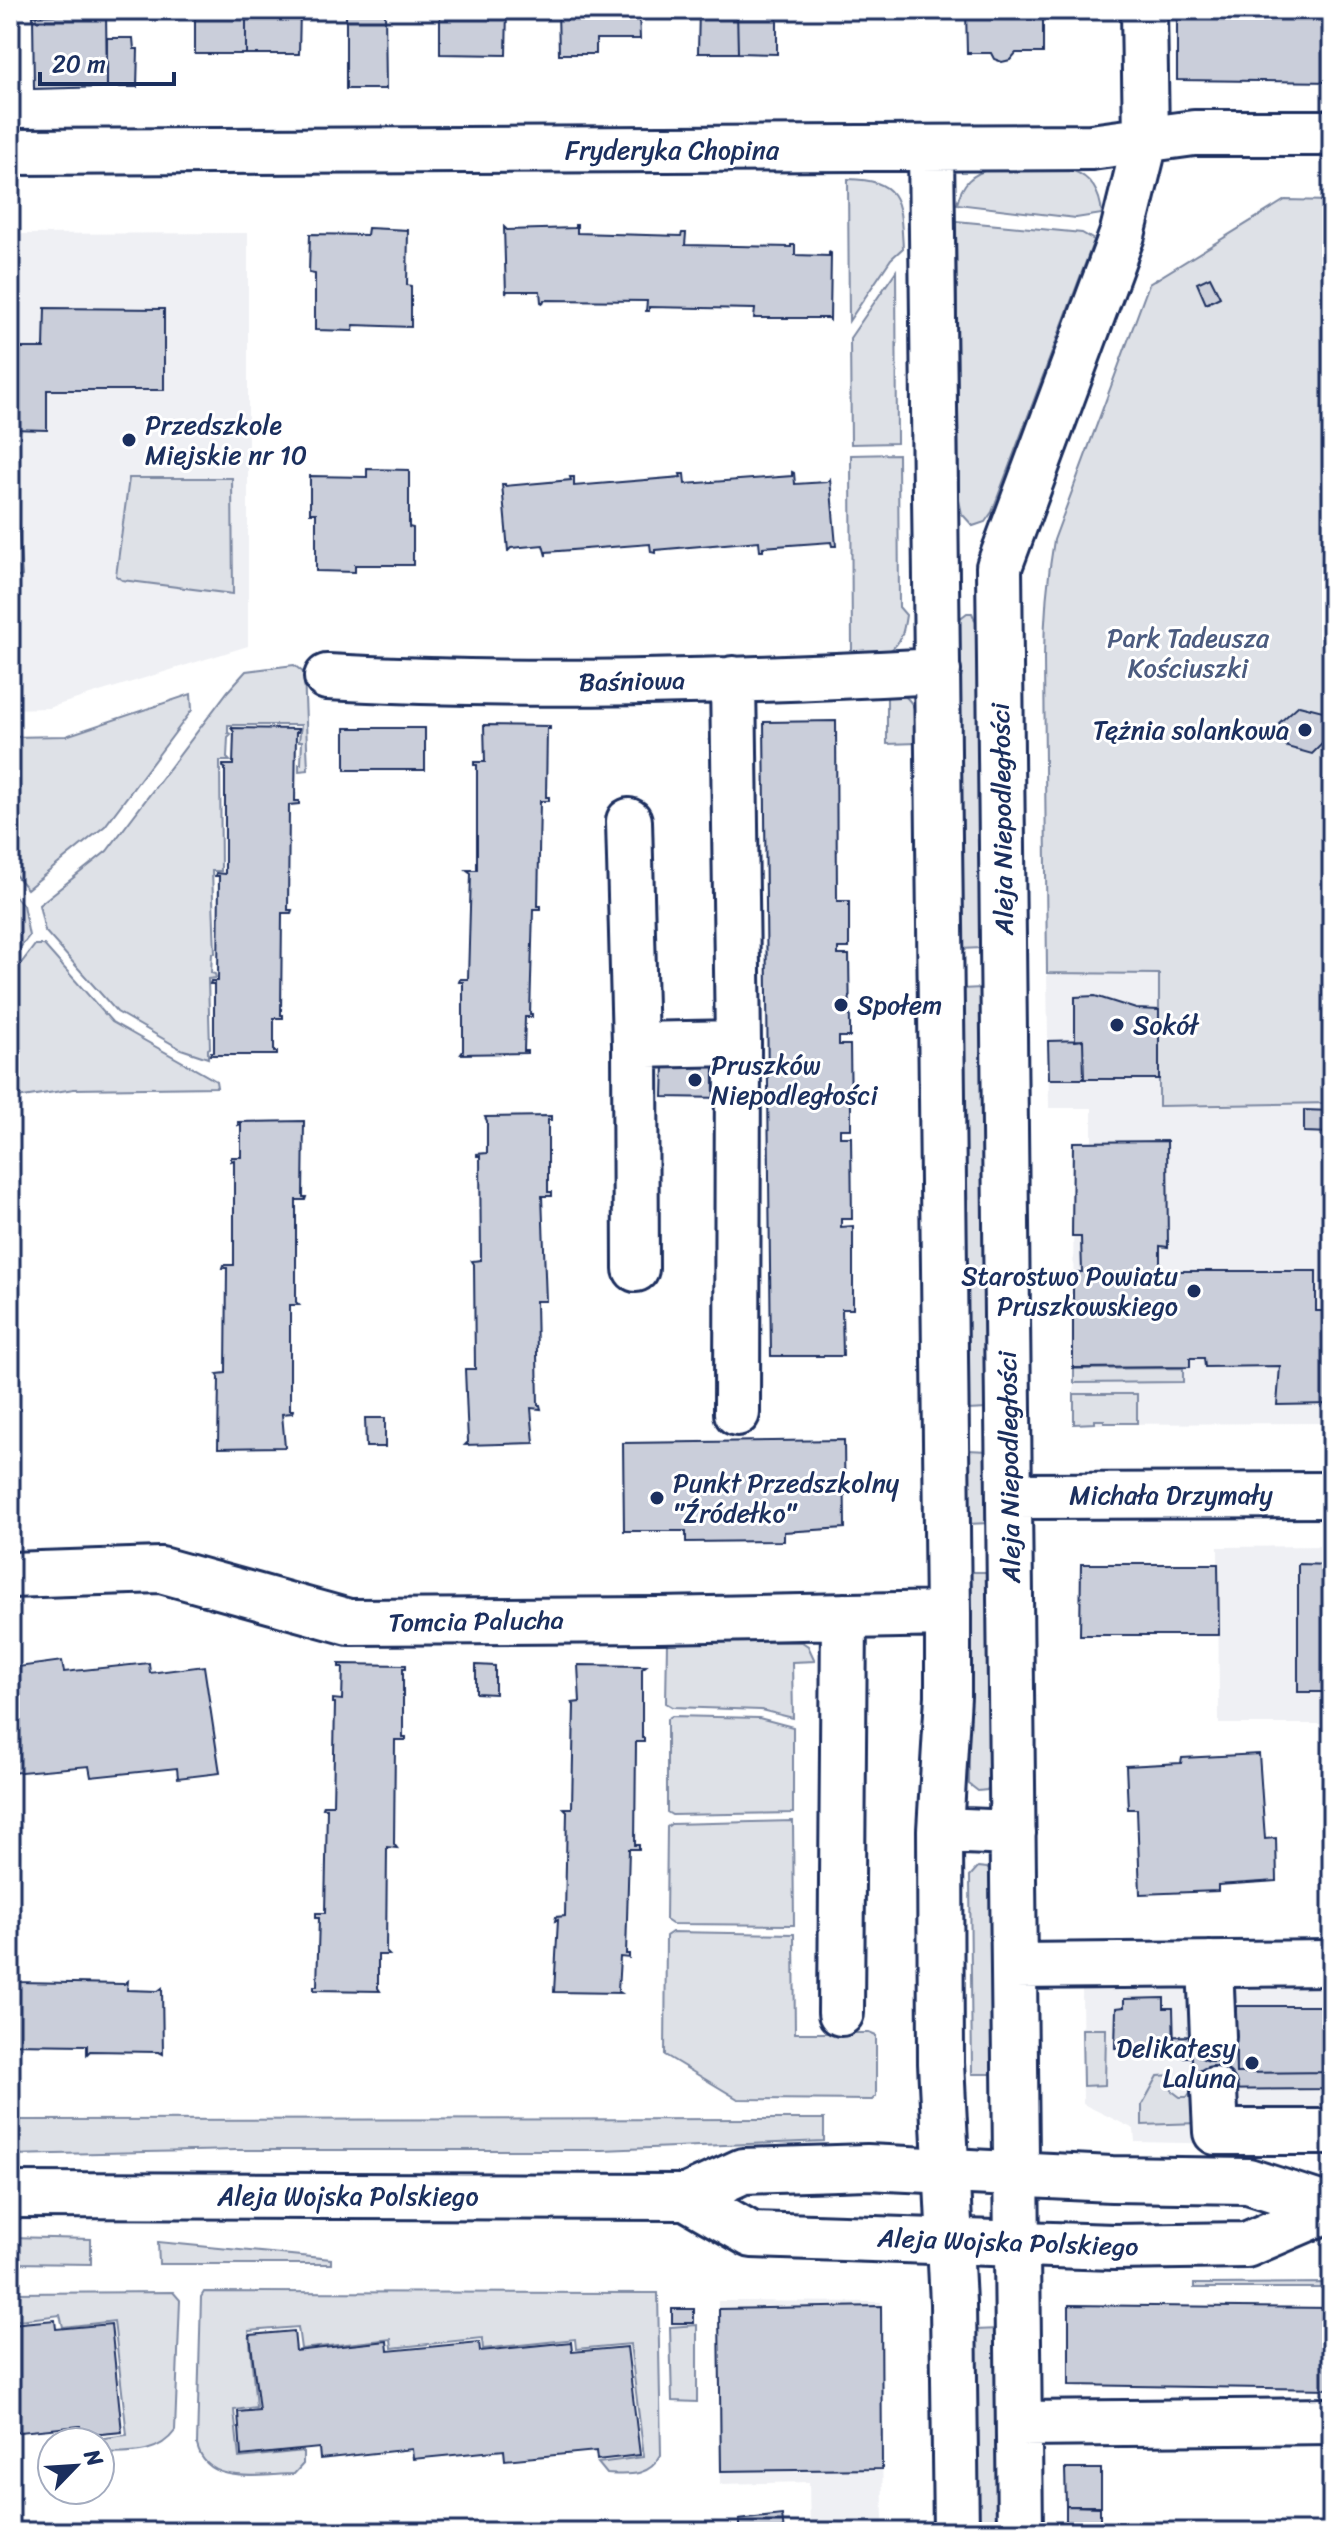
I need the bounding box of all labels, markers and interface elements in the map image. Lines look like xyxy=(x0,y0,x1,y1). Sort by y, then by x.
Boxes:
scale bar xyxy=(40,36,174,86)
text: 20 m xyxy=(52,43,106,85)
street label: Fryderyka Chopina xyxy=(565,127,780,173)
place label: Przedszkole Miejskie nr 10 xyxy=(145,402,307,478)
marker: Przedszkole Miejskie nr 10 xyxy=(120,431,138,449)
park label: Park Tadeusza Kościuszki xyxy=(1107,615,1270,691)
street label: Baśniowa xyxy=(578,657,686,705)
street label: Aleja Niepodległości xyxy=(977,702,1027,936)
place label: Tężnia solankowa xyxy=(1093,707,1289,753)
marker: Tężnia solankowa xyxy=(1296,721,1314,739)
place label: Społem xyxy=(857,982,942,1028)
marker: Społem xyxy=(832,996,850,1014)
place label: Sokół xyxy=(1133,1002,1200,1048)
marker: Sokół xyxy=(1108,1016,1126,1034)
place label: Pruszków Niepodległości xyxy=(711,1042,878,1118)
marker: Pruszków Niepodległości xyxy=(686,1071,704,1089)
place label: Starostwo Powiatu Pruszkowskiego xyxy=(961,1253,1178,1329)
marker: Starostwo Powiatu Pruszkowskiego xyxy=(1185,1282,1203,1300)
street label: Aleja Niepodległości xyxy=(984,1350,1034,1584)
place label: Punkt Przedszkolny "Źródełko" xyxy=(673,1460,900,1536)
street label: Michała Drzymały xyxy=(1069,1472,1273,1518)
marker: Punkt Przedszkolny "Źródełko" xyxy=(648,1489,666,1507)
street label: Tomcia Palucha xyxy=(388,1596,564,1646)
place label: Delikatesy Laluna xyxy=(1116,2025,1237,2101)
marker: Delikatesy Laluna xyxy=(1243,2054,1261,2072)
street label: Aleja Wojska Polskiego xyxy=(216,2173,479,2219)
street label: Aleja Wojska Polskiego xyxy=(876,2214,1139,2270)
north arrow xyxy=(36,2426,116,2506)
text: N xyxy=(72,2442,115,2474)

